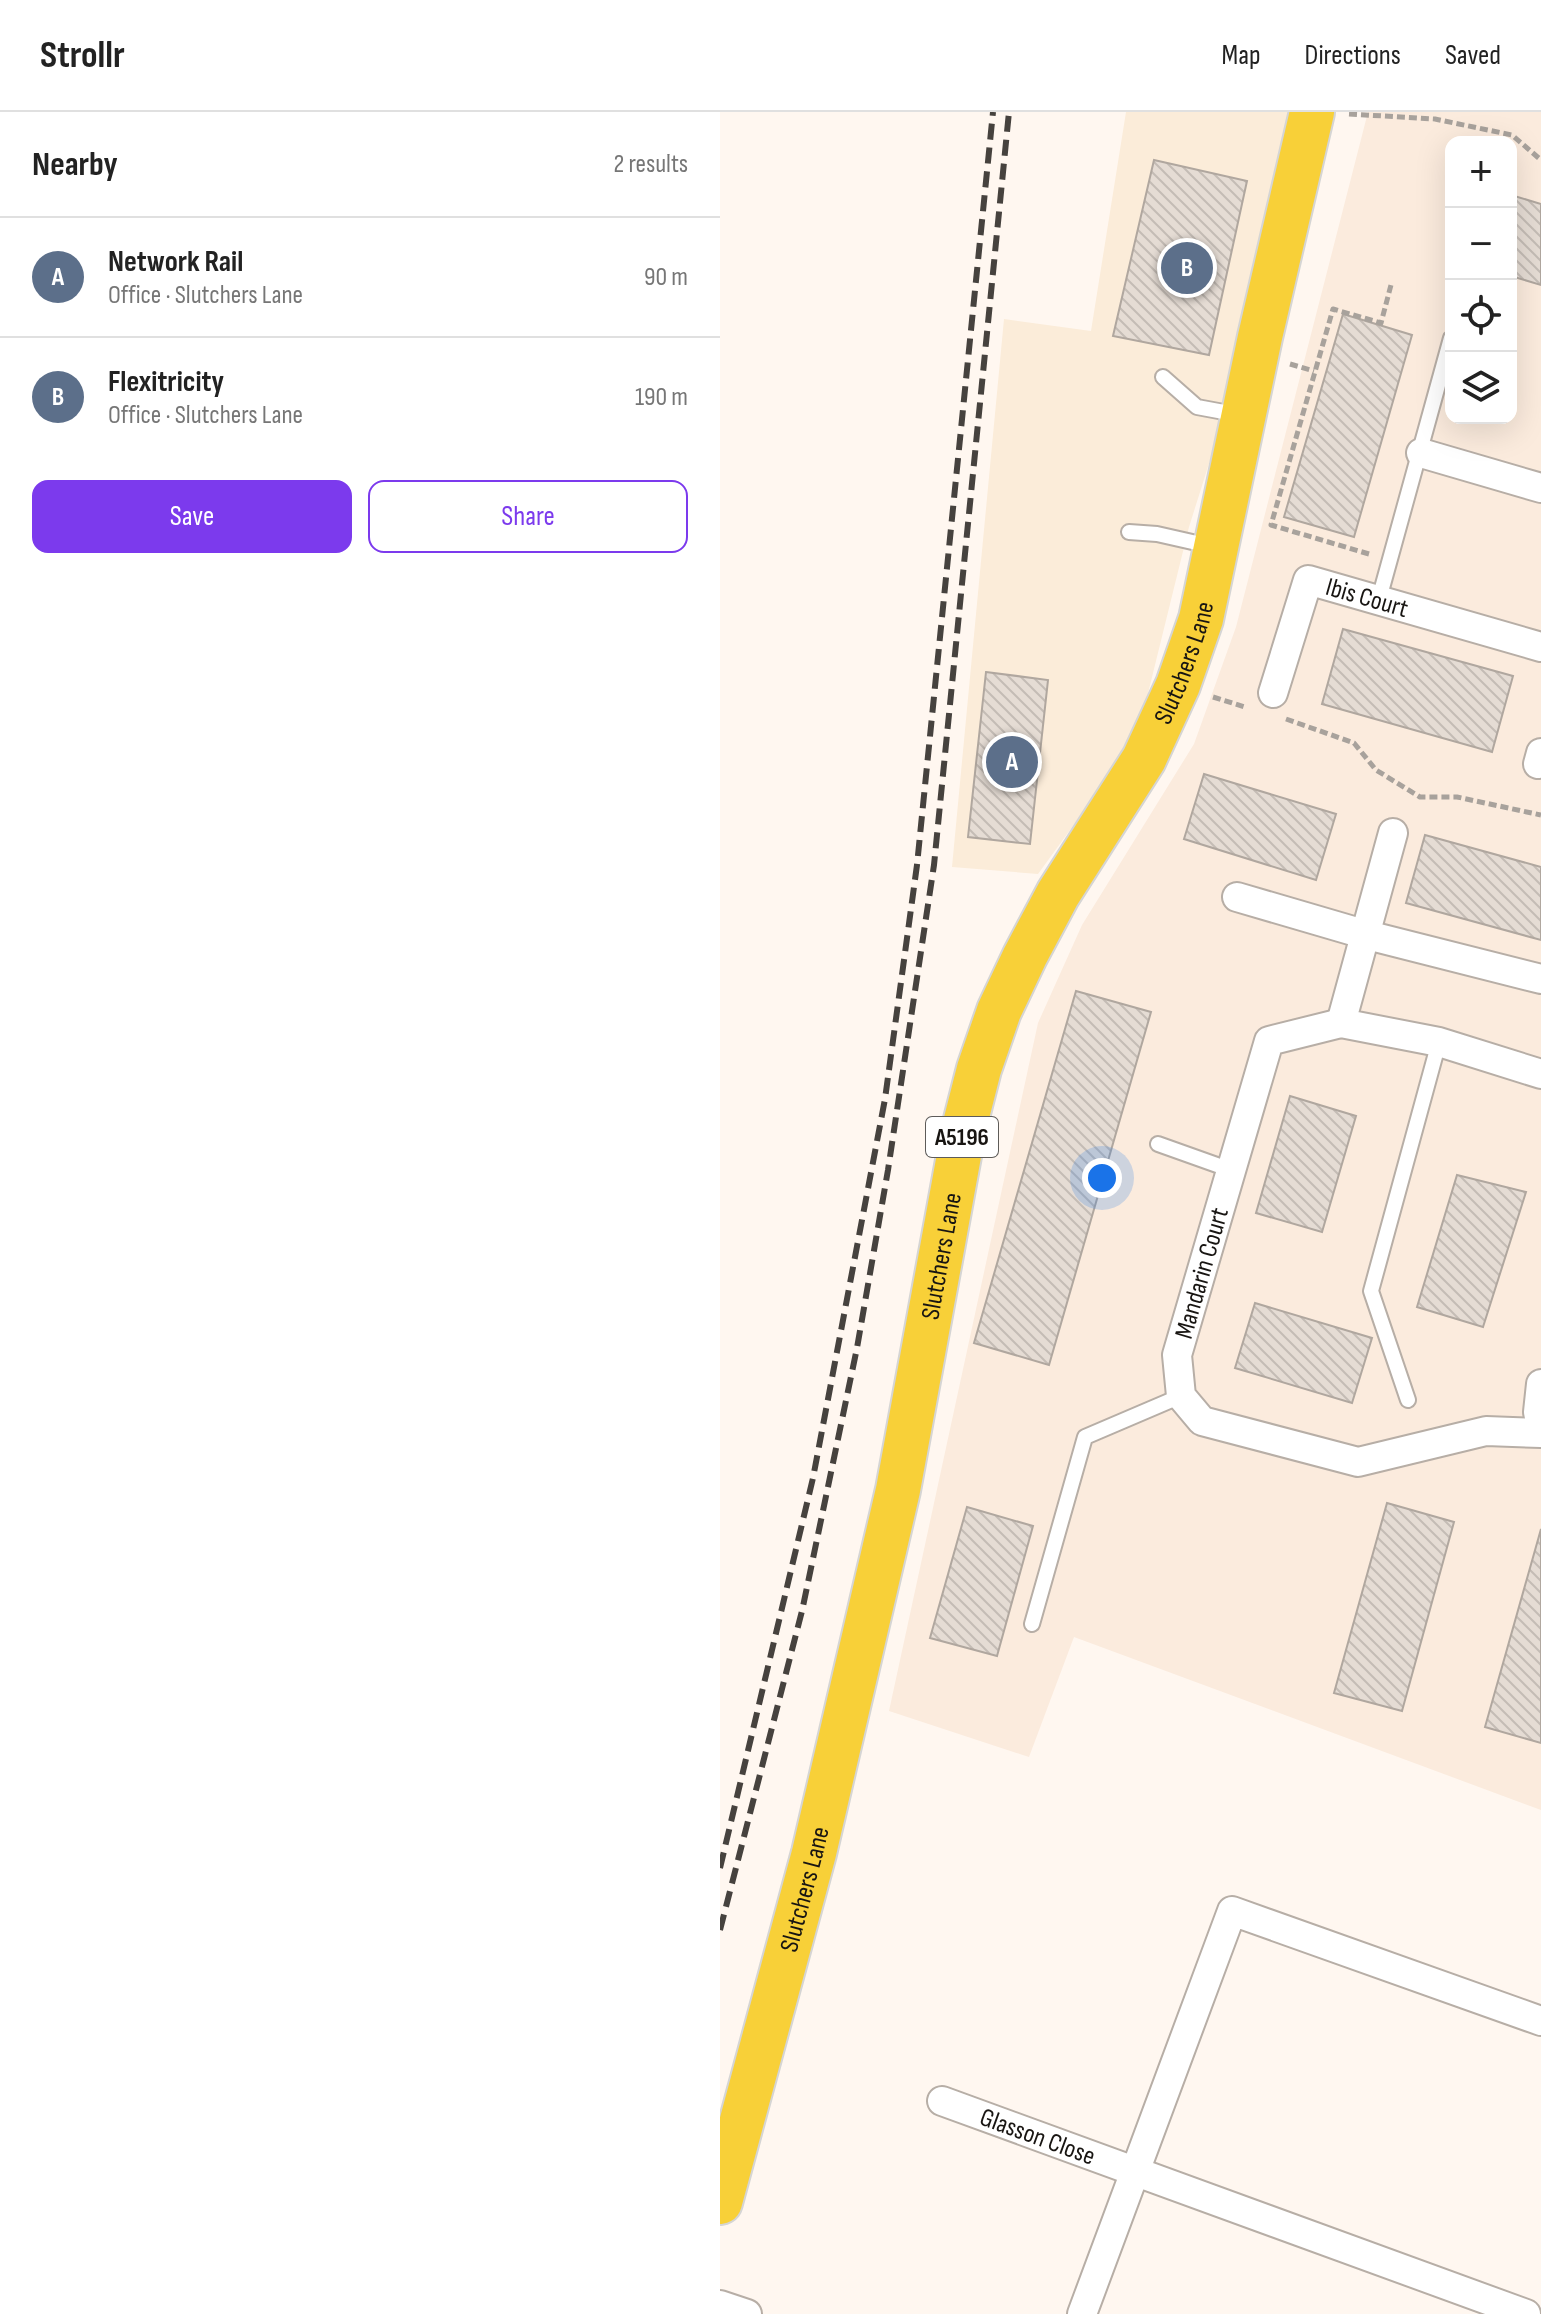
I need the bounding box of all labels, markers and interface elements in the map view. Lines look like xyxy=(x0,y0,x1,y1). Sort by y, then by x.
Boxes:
text: Strollr xyxy=(40,33,125,78)
text: Map xyxy=(1222,39,1261,72)
text: Directions xyxy=(1305,39,1401,72)
text: Saved xyxy=(1445,39,1501,72)
map controls xyxy=(1445,136,1517,424)
button: + xyxy=(1445,136,1517,208)
text: Nearby xyxy=(32,144,118,185)
text: 2 results xyxy=(614,149,688,180)
button: − xyxy=(1445,208,1517,280)
pin: B xyxy=(1161,238,1213,298)
text: Network Rail xyxy=(108,244,243,280)
text: A xyxy=(52,262,64,293)
text: 90 m xyxy=(644,262,688,293)
text: Office · Slutchers Lane xyxy=(108,280,303,311)
button: locate xyxy=(1445,280,1517,352)
button: layers xyxy=(1445,352,1517,424)
text: Flexitricity xyxy=(108,364,224,400)
text: B xyxy=(52,382,64,413)
text: 190 m xyxy=(635,382,688,413)
text: Office · Slutchers Lane xyxy=(108,400,303,431)
button: Save xyxy=(32,480,352,553)
button: Share xyxy=(368,480,688,553)
street label: Ibis Court xyxy=(1322,572,1412,625)
street label: Slutchers Lane xyxy=(1148,599,1221,729)
pin: A xyxy=(986,732,1038,792)
road number: A5196 xyxy=(926,1117,998,1157)
your location xyxy=(1082,1158,1122,1198)
street label: Slutchers Lane xyxy=(915,1190,969,1322)
street label: Mandarin Court xyxy=(1169,1204,1236,1342)
street label: Slutchers Lane xyxy=(774,1824,837,1956)
street label: Glasson Close xyxy=(975,2102,1099,2173)

